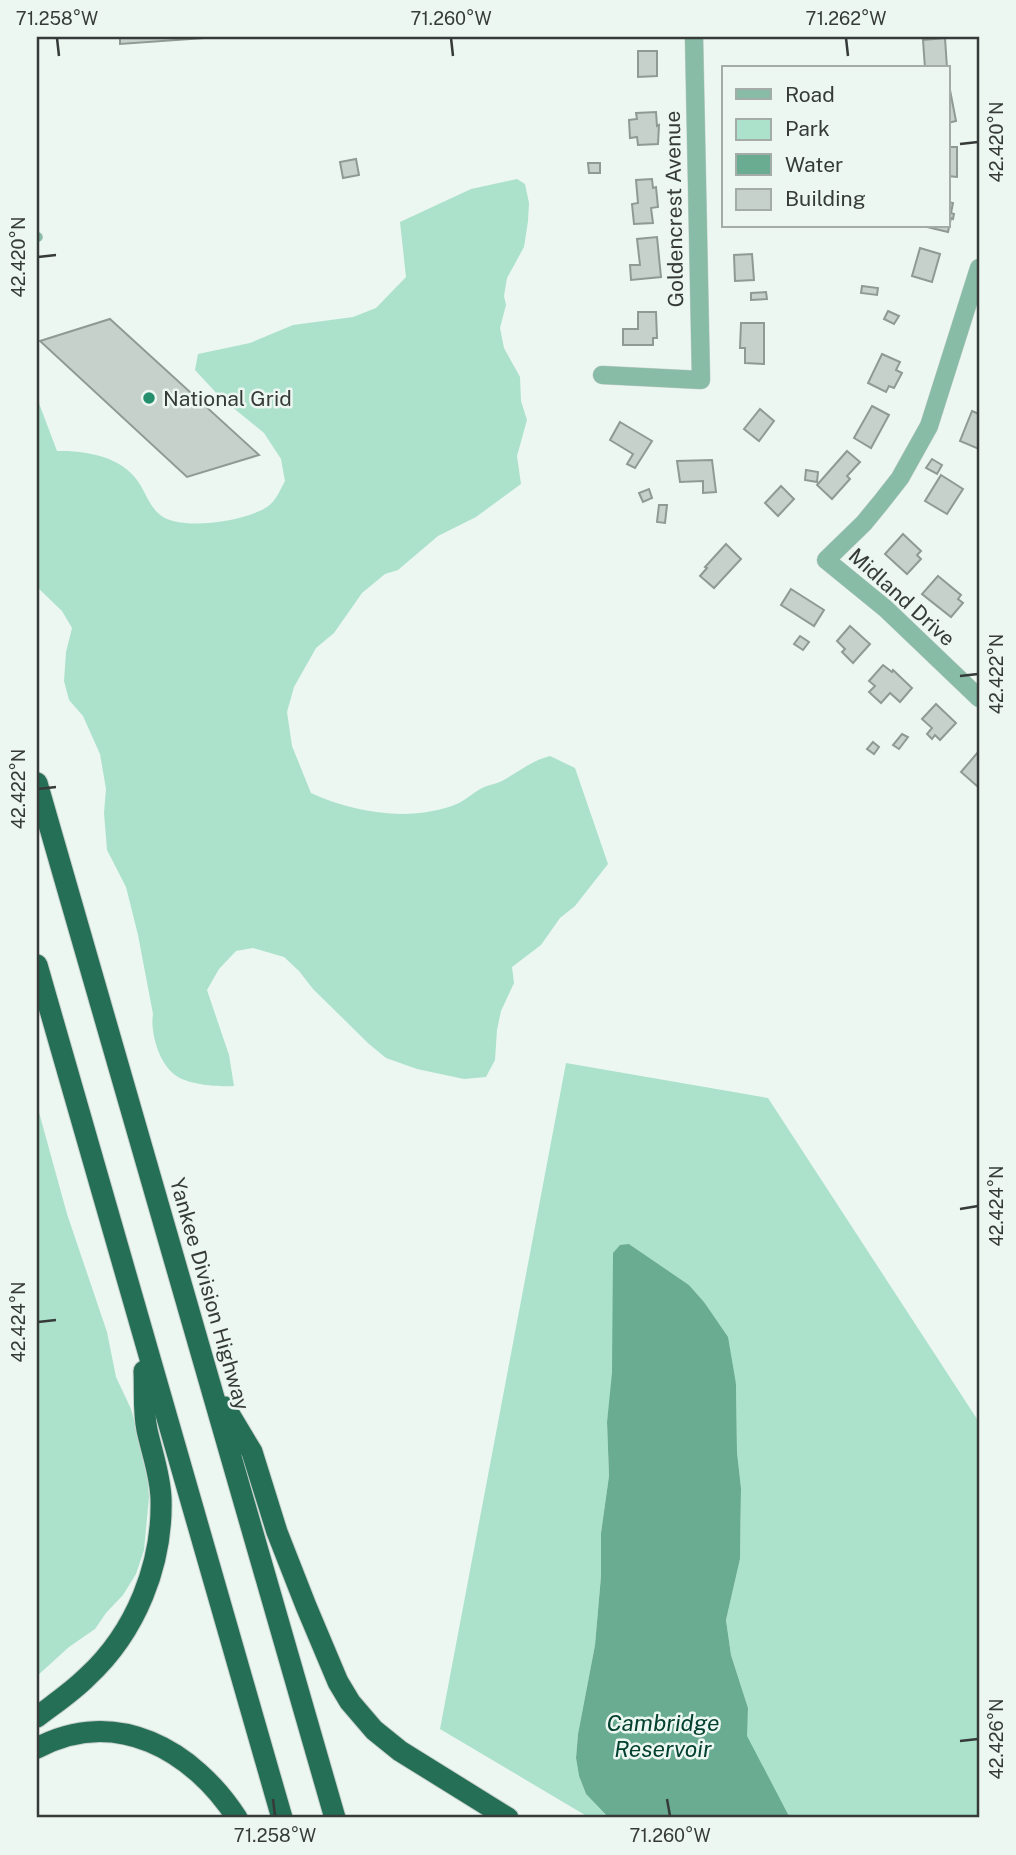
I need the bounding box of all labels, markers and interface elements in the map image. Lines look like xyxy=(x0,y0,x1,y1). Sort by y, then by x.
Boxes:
text: 71.258°W xyxy=(16,8,98,29)
text: 71.260°W xyxy=(410,8,492,29)
text: 71.262°W xyxy=(805,8,887,29)
legend xyxy=(722,66,950,228)
text: Road xyxy=(785,82,835,107)
text: 42.420°N xyxy=(986,102,1007,182)
street label: Goldencrest Avenue xyxy=(660,111,688,307)
text: Park xyxy=(785,116,830,141)
text: Water xyxy=(785,152,843,177)
text: Building xyxy=(785,186,866,211)
text: 42.420°N xyxy=(8,217,29,297)
place label: National Grid xyxy=(163,386,292,411)
marker: National Grid xyxy=(141,390,157,406)
street label: Midland Drive xyxy=(844,543,960,651)
text: 42.422°N xyxy=(986,634,1007,714)
text: 42.422°N xyxy=(8,749,29,829)
text: 42.424°N xyxy=(986,1165,1007,1247)
street label: Yankee Division Highway xyxy=(165,1175,255,1413)
text: 42.424°N xyxy=(8,1281,29,1363)
text: 42.426°N xyxy=(986,1698,1007,1780)
water label: Cambridge Reservoir xyxy=(606,1709,720,1762)
text: 71.258°W xyxy=(234,1825,316,1846)
text: 71.260°W xyxy=(629,1825,711,1846)

